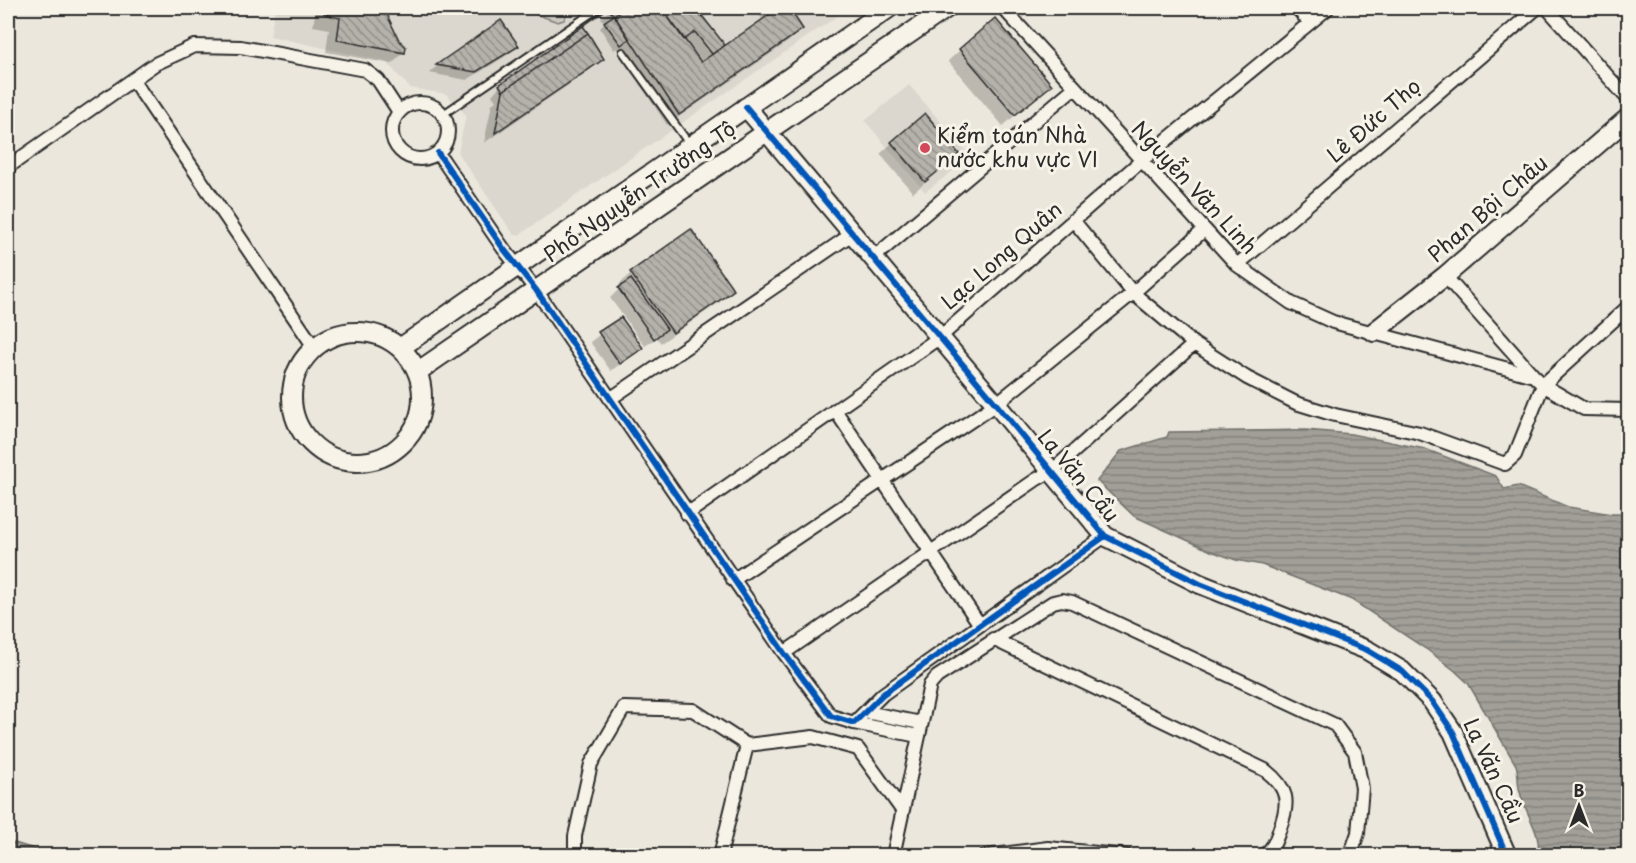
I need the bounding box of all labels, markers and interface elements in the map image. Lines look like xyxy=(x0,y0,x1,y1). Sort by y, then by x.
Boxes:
street label: Lê Đức Thọ xyxy=(1319,70,1427,169)
street label: Phố Nguyễn Trường Tộ xyxy=(536,112,741,269)
street label: Nguyễn Văn Linh xyxy=(1125,113,1266,260)
place label: Kiểm toán Nhà nước khu vực VI xyxy=(937,118,1098,174)
marker: Kiểm toán Nhà nước khu vực VI xyxy=(918,141,932,155)
street label: Phan Bội Châu xyxy=(1420,146,1554,269)
street label: Lạc Long Quân xyxy=(933,193,1068,316)
street label: La Văn Cầu xyxy=(1031,421,1128,528)
street label: La Văn Cầu xyxy=(1456,712,1533,828)
north arrow xyxy=(1549,776,1609,836)
text: B xyxy=(1574,778,1585,802)

